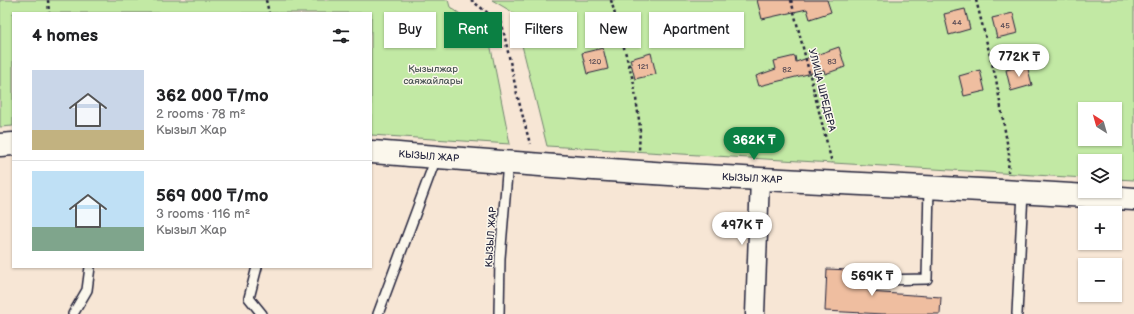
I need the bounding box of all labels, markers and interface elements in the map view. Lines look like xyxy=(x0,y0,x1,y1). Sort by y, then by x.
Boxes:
chip: Buy xyxy=(384,12,436,48)
chip: Rent xyxy=(444,12,502,48)
chip: Filters xyxy=(510,12,577,48)
chip: New xyxy=(585,12,641,48)
chip: Apartment xyxy=(649,12,744,48)
house number: 44 xyxy=(952,18,962,27)
house number: 45 xyxy=(1000,21,1010,30)
icon: filters xyxy=(330,25,352,47)
text: 4 homes xyxy=(32,26,98,46)
pin: 772K ₸ xyxy=(986,44,1052,78)
street label: УЛИЦА ШРЕДЕРА xyxy=(806,47,838,134)
text: 772K ₸ xyxy=(998,49,1040,65)
house number: 120 xyxy=(589,57,602,66)
house number: 83 xyxy=(827,57,837,66)
house number: 121 xyxy=(638,62,648,71)
park label: Қызылжар саяжайлары xyxy=(403,63,463,87)
house number: 82 xyxy=(782,65,792,74)
icon: home xyxy=(64,86,112,134)
text: 362 000 ₸/mo xyxy=(156,86,269,106)
north arrow xyxy=(1078,102,1122,146)
map controls xyxy=(1078,102,1122,302)
text: 2 rooms · 78 m² xyxy=(156,106,246,122)
text: Кызыл Жар xyxy=(156,122,227,138)
pin: 362K ₸ xyxy=(721,127,787,161)
text: 362K ₸ xyxy=(733,132,775,148)
street label: КЫЗЫЛ ЖАР xyxy=(398,148,460,165)
button: layers xyxy=(1078,154,1122,198)
street label: КЫЗЫЛ ЖАР xyxy=(721,171,783,186)
text: 569 000 ₸/mo xyxy=(156,186,268,206)
icon: home xyxy=(64,187,112,235)
text: 3 rooms · 116 m² xyxy=(156,206,250,222)
street label: КЫЗЫЛ ЖАР xyxy=(483,206,499,268)
button: + xyxy=(1078,206,1122,250)
pin: 497K ₸ xyxy=(709,212,775,246)
text: 497K ₸ xyxy=(721,217,763,233)
text: Кызыл Жар xyxy=(156,222,227,238)
button: − xyxy=(1078,258,1122,302)
pin: 569K ₸ xyxy=(839,263,905,297)
text: 569K ₸ xyxy=(851,268,893,284)

